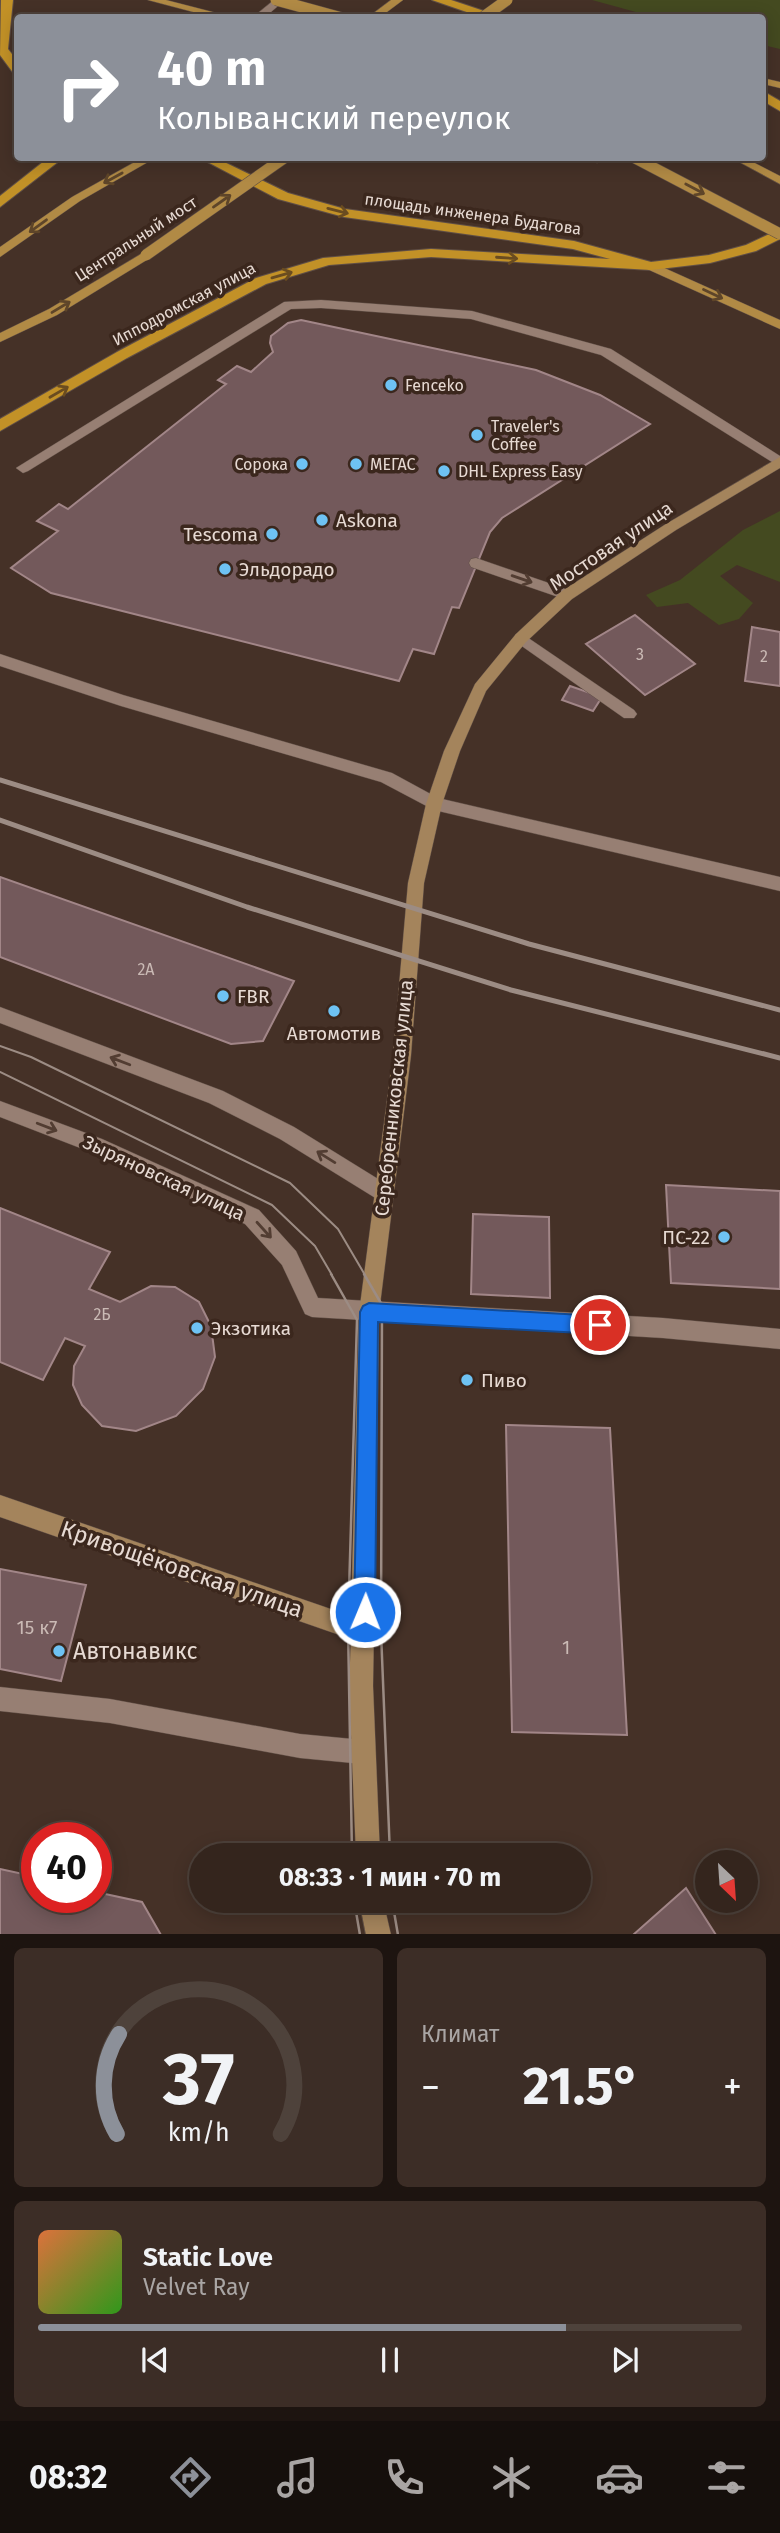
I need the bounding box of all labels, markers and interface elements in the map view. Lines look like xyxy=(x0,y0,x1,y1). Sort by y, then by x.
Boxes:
text: 40 m xyxy=(157,39,266,98)
icon: right xyxy=(42,42,133,133)
text: Колыванский переулок xyxy=(157,99,510,137)
one-way arrow xyxy=(103,171,123,185)
one-way arrow xyxy=(684,182,705,196)
street label: площадь инженера Будагова xyxy=(364,189,582,239)
street label: Центральный мост xyxy=(71,192,201,286)
one-way arrow xyxy=(212,194,231,209)
one-way arrow xyxy=(326,205,349,218)
one-way arrow xyxy=(29,219,48,233)
one-way arrow xyxy=(495,252,518,265)
street label: Ипподромская улица xyxy=(109,258,259,350)
one-way arrow xyxy=(270,267,292,280)
one-way arrow xyxy=(702,288,723,301)
one-way arrow xyxy=(50,299,70,313)
place label: Fenceko xyxy=(405,376,464,395)
marker: Fenceko xyxy=(383,377,399,393)
one-way arrow xyxy=(48,385,69,398)
place label: Traveler's Coffee xyxy=(491,417,560,454)
marker: Traveler's Coffee xyxy=(469,427,485,443)
place label: Сорока xyxy=(234,455,288,474)
place label: МЕГАС xyxy=(370,455,416,474)
marker: Сорока xyxy=(294,456,310,472)
marker: МЕГАС xyxy=(348,456,364,472)
place label: DHL Express Easy xyxy=(458,462,583,481)
marker: DHL Express Easy xyxy=(436,463,452,479)
street label: Мостовая улица xyxy=(545,496,677,596)
place label: Askona xyxy=(336,509,398,532)
marker: Askona xyxy=(314,512,330,528)
place label: Tescoma xyxy=(184,523,258,546)
marker: Tescoma xyxy=(264,526,280,542)
place label: Эльдорадо xyxy=(239,558,335,581)
marker: Эльдорадо xyxy=(217,561,233,577)
one-way arrow xyxy=(510,574,532,586)
house number: 3 xyxy=(636,645,644,664)
house number: 2 xyxy=(760,647,768,666)
house number: 2А xyxy=(137,960,155,979)
street label: Серебренниковская улица xyxy=(370,979,418,1217)
place label: FBR xyxy=(237,985,270,1008)
marker: FBR xyxy=(215,988,231,1004)
marker: Автомотив xyxy=(326,1003,342,1019)
place label: Автомотив xyxy=(287,1022,381,1045)
one-way arrow xyxy=(110,1053,132,1066)
one-way arrow xyxy=(36,1122,58,1134)
street label: Зыряновская улица xyxy=(79,1130,249,1226)
one-way arrow xyxy=(317,1149,336,1164)
one-way arrow xyxy=(255,1221,272,1238)
place label: ПС-22 xyxy=(662,1226,710,1249)
marker: ПС-22 xyxy=(716,1229,732,1245)
pin xyxy=(570,1295,630,1355)
house number: 2Б xyxy=(93,1305,111,1324)
icon: arrive xyxy=(581,1306,619,1344)
place label: Экзотика xyxy=(211,1317,291,1340)
marker: Экзотика xyxy=(189,1320,205,1336)
place label: Пиво xyxy=(481,1369,527,1392)
marker: Пиво xyxy=(459,1372,475,1388)
street label: Кривощёковская улица xyxy=(57,1514,307,1624)
position arrow xyxy=(328,1575,402,1649)
house number: 15 к7 xyxy=(16,1616,58,1639)
house number: 1 xyxy=(562,1636,570,1659)
place label: Автонавикс xyxy=(73,1637,198,1665)
marker: Автонавикс xyxy=(51,1643,67,1659)
speed limit sign: 40 xyxy=(21,1822,112,1913)
north arrow xyxy=(695,1850,758,1913)
map controls xyxy=(695,1850,758,1913)
text: 08:33 · 1 мин · 70 m xyxy=(279,1862,501,1893)
text: Климат xyxy=(421,2020,499,2048)
text: 37 xyxy=(162,2036,234,2123)
text: 21.5° xyxy=(523,2055,640,2118)
text: − xyxy=(421,2064,440,2110)
text: + xyxy=(723,2064,742,2110)
text: km/h xyxy=(168,2117,229,2147)
text: Static Love xyxy=(143,2242,273,2273)
text: Velvet Ray xyxy=(143,2273,250,2301)
icon: previous xyxy=(136,2341,174,2379)
icon: pause xyxy=(371,2341,409,2379)
icon: next xyxy=(606,2341,644,2379)
icon: directions xyxy=(166,2453,215,2502)
icon: music xyxy=(273,2453,322,2502)
icon: phone xyxy=(380,2453,429,2502)
icon: climate xyxy=(487,2453,536,2502)
icon: car xyxy=(595,2453,644,2502)
icon: filters xyxy=(702,2453,751,2502)
text: 08:32 xyxy=(29,2458,107,2496)

